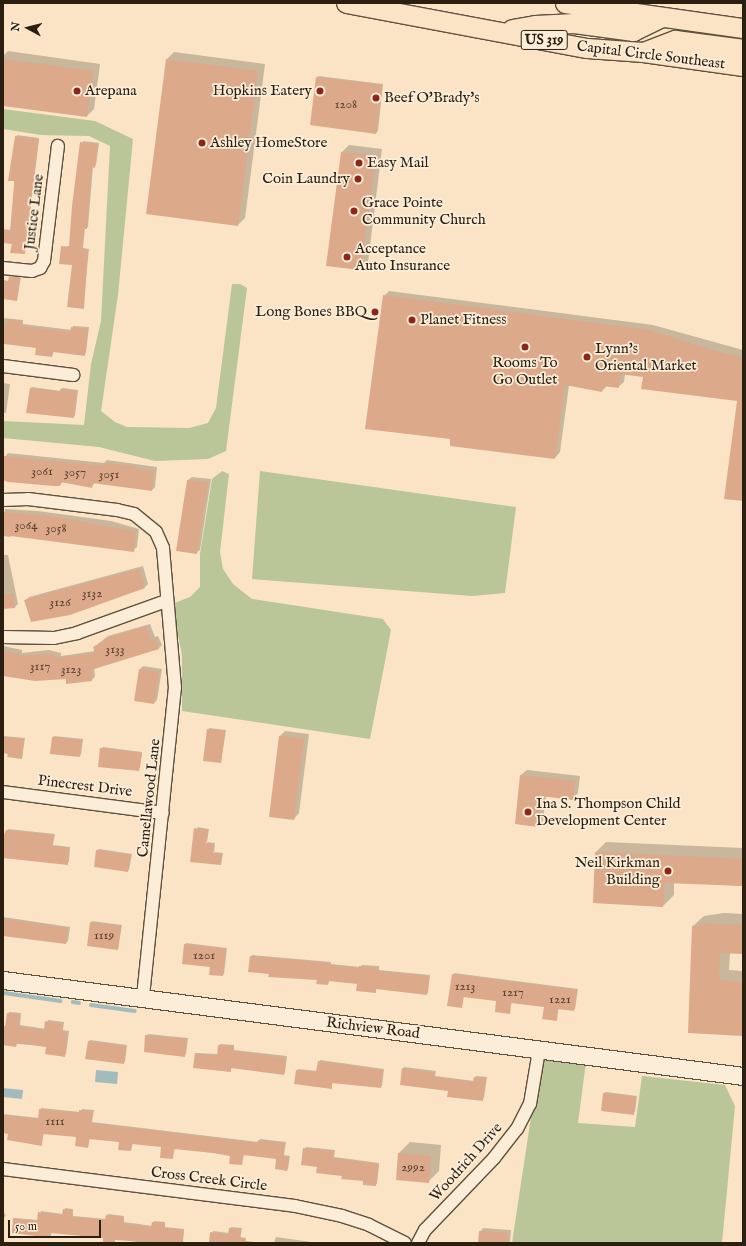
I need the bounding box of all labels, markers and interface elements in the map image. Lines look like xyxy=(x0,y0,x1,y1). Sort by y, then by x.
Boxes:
north arrow xyxy=(8,8,48,48)
text: N xyxy=(9,21,24,32)
road number: US 319 xyxy=(520,28,568,52)
street label: Capital Circle Southeast xyxy=(576,37,726,73)
place label: Arepana xyxy=(85,82,137,100)
place label: Hopkins Eatery xyxy=(213,82,312,100)
marker: Arepana xyxy=(72,86,82,96)
marker: Hopkins Eatery xyxy=(315,86,325,96)
place label: Beef O'Brady's xyxy=(384,89,479,107)
marker: Beef O'Brady's xyxy=(371,93,381,103)
house number: 1208 xyxy=(335,97,357,113)
place label: Ashley HomeStore xyxy=(210,134,327,152)
marker: Ashley HomeStore xyxy=(197,138,207,148)
place label: Easy Mail xyxy=(367,154,429,172)
marker: Easy Mail xyxy=(354,158,364,168)
place label: Coin Laundry xyxy=(262,170,350,188)
street label: Justice Lane xyxy=(20,173,48,251)
marker: Coin Laundry xyxy=(353,174,363,184)
place label: Grace Pointe Community Church xyxy=(362,193,486,228)
marker: Grace Pointe Community Church xyxy=(349,206,359,216)
place label: Acceptance Auto Insurance xyxy=(355,239,450,274)
marker: Acceptance Auto Insurance xyxy=(342,252,352,262)
place label: Long Bones BBQ xyxy=(255,303,367,321)
marker: Long Bones BBQ xyxy=(370,307,380,317)
place label: Planet Fitness xyxy=(420,311,507,329)
marker: Planet Fitness xyxy=(407,315,417,325)
place label: Lynn's Oriental Market xyxy=(595,339,697,374)
marker: Rooms To Go Outlet xyxy=(520,342,530,352)
marker: Lynn's Oriental Market xyxy=(582,352,592,362)
place label: Rooms To Go Outlet xyxy=(492,353,558,388)
house number: 3061 xyxy=(31,464,53,480)
house number: 3057 xyxy=(64,465,86,481)
house number: 3051 xyxy=(99,467,119,483)
house number: 3064 xyxy=(14,518,38,534)
house number: 3058 xyxy=(45,521,67,537)
house number: 3132 xyxy=(82,586,102,602)
house number: 3126 xyxy=(49,595,71,611)
house number: 3133 xyxy=(105,642,125,658)
house number: 3117 xyxy=(30,659,50,675)
house number: 3123 xyxy=(61,662,81,678)
street label: Camellawood Lane xyxy=(134,738,164,858)
street label: Pinecrest Drive xyxy=(37,771,133,801)
place label: Ina S. Thompson Child Development Center xyxy=(536,794,680,829)
marker: Ina S. Thompson Child Development Center xyxy=(523,807,533,817)
place label: Neil Kirkman Building xyxy=(575,853,660,888)
marker: Neil Kirkman Building xyxy=(663,866,673,876)
house number: 1119 xyxy=(94,928,114,944)
house number: 1201 xyxy=(193,948,215,964)
house number: 1213 xyxy=(455,979,475,995)
house number: 1217 xyxy=(502,985,524,1001)
house number: 1221 xyxy=(549,992,571,1008)
street label: Richview Road xyxy=(325,1013,421,1043)
house number: 1111 xyxy=(45,1114,65,1130)
street label: Woodrich Drive xyxy=(426,1119,506,1205)
house number: 2992 xyxy=(401,1160,425,1176)
street label: Cross Creek Circle xyxy=(150,1163,268,1195)
scale bar xyxy=(10,1212,103,1238)
text: 50 m xyxy=(15,1219,37,1234)

